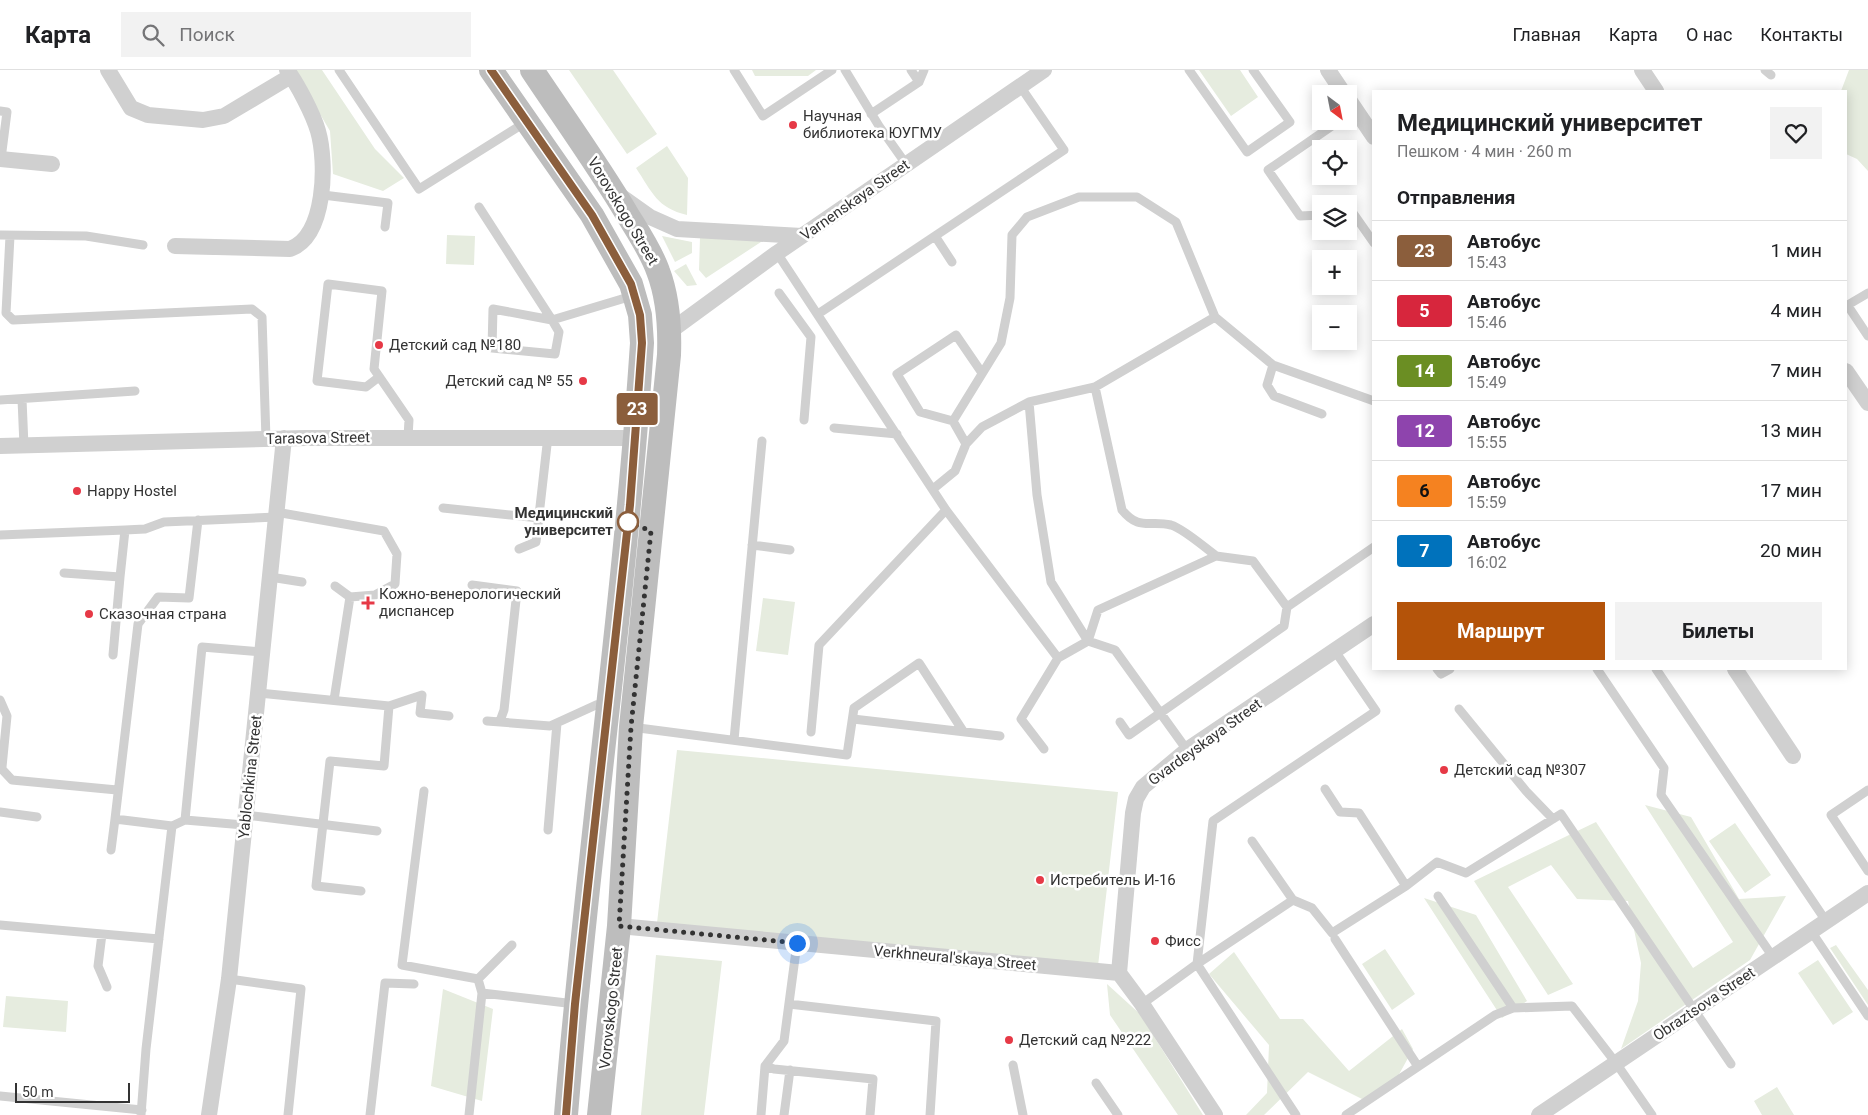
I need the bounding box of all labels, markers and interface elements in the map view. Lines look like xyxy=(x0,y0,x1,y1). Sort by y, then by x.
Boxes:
search box xyxy=(121,12,471,57)
text: Карта xyxy=(25,21,91,49)
icon: search xyxy=(139,21,167,49)
text: Поиск xyxy=(179,23,235,46)
text: Главная xyxy=(1512,24,1581,45)
text: Карта xyxy=(1609,24,1658,45)
text: О нас xyxy=(1686,24,1732,45)
text: Контакты xyxy=(1760,24,1843,45)
north arrow xyxy=(1312,85,1358,130)
map controls xyxy=(1312,85,1357,350)
place label: Научная библиотека ЮУГМУ xyxy=(803,107,942,142)
button: heart xyxy=(1770,107,1822,159)
text: Медицинский университет xyxy=(1397,109,1702,137)
marker: Научная библиотека ЮУГМУ xyxy=(787,119,799,131)
button: locate xyxy=(1312,140,1357,185)
text: Пешком · 4 мин · 260 m xyxy=(1397,142,1572,161)
street label: Vorovskogo Street xyxy=(584,154,662,268)
street label: Varnenskaya Street xyxy=(797,156,913,244)
text: Отправления xyxy=(1397,186,1515,209)
button: layers xyxy=(1312,195,1357,240)
text: Автобус xyxy=(1467,230,1541,253)
text: 1 мин xyxy=(1771,239,1822,262)
text: 23 xyxy=(1414,240,1435,261)
button: + xyxy=(1312,250,1357,295)
text: 15:43 xyxy=(1467,253,1507,272)
text: Автобус xyxy=(1467,290,1541,313)
text: 4 мин xyxy=(1771,299,1822,322)
text: 5 xyxy=(1419,300,1430,321)
button: − xyxy=(1312,305,1357,350)
text: 15:46 xyxy=(1467,313,1507,332)
place label: Детский сад №180 xyxy=(389,336,521,354)
marker: Детский сад №180 xyxy=(373,339,385,351)
text: Автобус xyxy=(1467,350,1541,373)
text: 7 мин xyxy=(1771,359,1822,382)
text: 14 xyxy=(1414,360,1435,381)
place label: Детский сад № 55 xyxy=(445,372,573,390)
text: 15:49 xyxy=(1467,373,1507,392)
marker: Детский сад № 55 xyxy=(577,375,589,387)
line badge: 23 xyxy=(614,393,660,425)
text: 23 xyxy=(627,398,647,419)
text: Автобус xyxy=(1467,410,1541,433)
text: 13 мин xyxy=(1760,419,1822,442)
text: 12 xyxy=(1414,420,1435,441)
street label: Tarasova Street xyxy=(266,428,370,448)
text: 15:55 xyxy=(1467,433,1507,452)
text: Автобус xyxy=(1467,470,1541,493)
text: 17 мин xyxy=(1760,479,1822,502)
text: 6 xyxy=(1419,480,1430,501)
place label: Happy Hostel xyxy=(87,482,177,500)
marker: Happy Hostel xyxy=(71,485,83,497)
text: 15:59 xyxy=(1467,493,1507,512)
place label: Медицинский университет xyxy=(515,504,613,539)
marker: Медицинский университет xyxy=(617,511,639,533)
text: Автобус xyxy=(1467,530,1541,553)
text: 20 мин xyxy=(1760,539,1822,562)
text: 7 xyxy=(1419,540,1430,561)
text: 16:02 xyxy=(1467,553,1507,572)
place label: Кожно-венерологический диспансер xyxy=(379,585,561,620)
marker: Кожно-венерологический диспансер xyxy=(361,596,375,610)
button: Маршрут xyxy=(1397,602,1605,660)
button: Билеты xyxy=(1615,602,1822,660)
place label: Сказочная страна xyxy=(99,605,227,623)
marker: Сказочная страна xyxy=(83,608,95,620)
street label: Gvardeyskaya Street xyxy=(1145,695,1265,789)
street label: Yablochkina Street xyxy=(235,714,265,840)
place label: Детский сад №307 xyxy=(1454,761,1586,779)
marker: Детский сад №307 xyxy=(1438,764,1450,776)
place label: Истребитель И-16 xyxy=(1050,871,1176,889)
marker: Истребитель И-16 xyxy=(1034,874,1046,886)
your location xyxy=(785,931,810,956)
place label: Фисс xyxy=(1165,932,1201,950)
marker: Фисс xyxy=(1149,935,1161,947)
street label: Verkhneural'skaya Street xyxy=(873,942,1037,974)
street label: Vorovskogo Street xyxy=(596,946,626,1070)
street label: Obraztsova Street xyxy=(1650,963,1758,1045)
place label: Детский сад №222 xyxy=(1019,1031,1151,1049)
marker: Детский сад №222 xyxy=(1003,1034,1015,1046)
scale bar xyxy=(15,1080,130,1103)
text: 50 m xyxy=(22,1084,54,1100)

